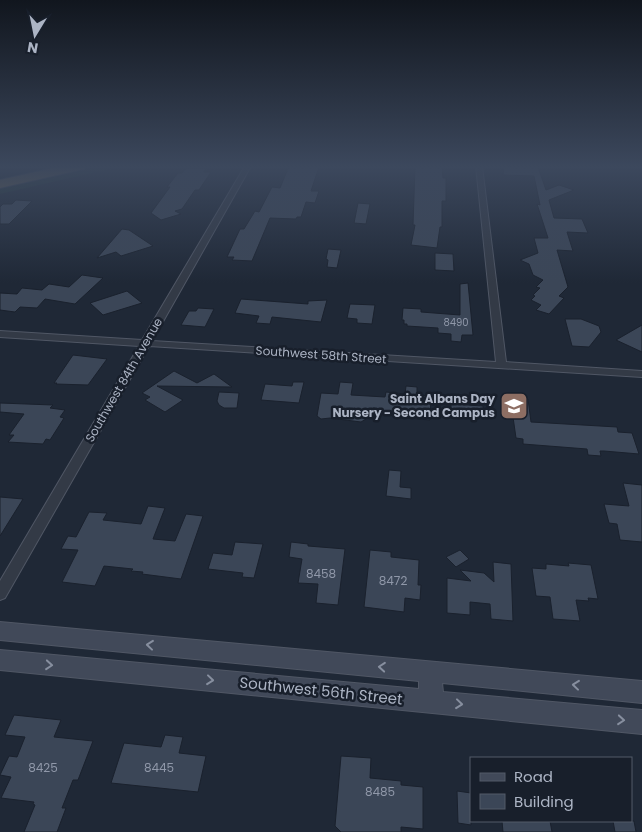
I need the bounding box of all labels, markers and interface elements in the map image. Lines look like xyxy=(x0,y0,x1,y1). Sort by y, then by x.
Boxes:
north arrow xyxy=(10,10,60,60)
text: N xyxy=(26,37,40,59)
street label: Southwest 84th Avenue xyxy=(81,314,166,445)
house number: 8490 xyxy=(443,315,469,330)
street label: Southwest 58th Street xyxy=(255,341,387,368)
place label: Saint Albans Day Nursery - Second Campus xyxy=(333,390,495,421)
school or university icon: Saint Albans Day Nursery - Second Campus xyxy=(499,391,529,421)
house number: 8458 xyxy=(306,565,336,582)
house number: 8472 xyxy=(379,572,407,589)
one-way arrow xyxy=(146,640,154,651)
one-way arrow xyxy=(45,659,53,670)
one-way arrow xyxy=(378,662,386,673)
street label: Southwest 56th Street xyxy=(238,671,404,710)
one-way arrow xyxy=(207,674,215,685)
one-way arrow xyxy=(572,680,580,691)
one-way arrow xyxy=(455,699,463,710)
one-way arrow xyxy=(617,714,625,725)
legend xyxy=(470,757,632,822)
house number: 8425 xyxy=(28,759,58,776)
house number: 8445 xyxy=(144,759,174,776)
text: Road xyxy=(514,766,553,787)
house number: 8485 xyxy=(365,783,395,800)
text: Building xyxy=(514,791,574,812)

